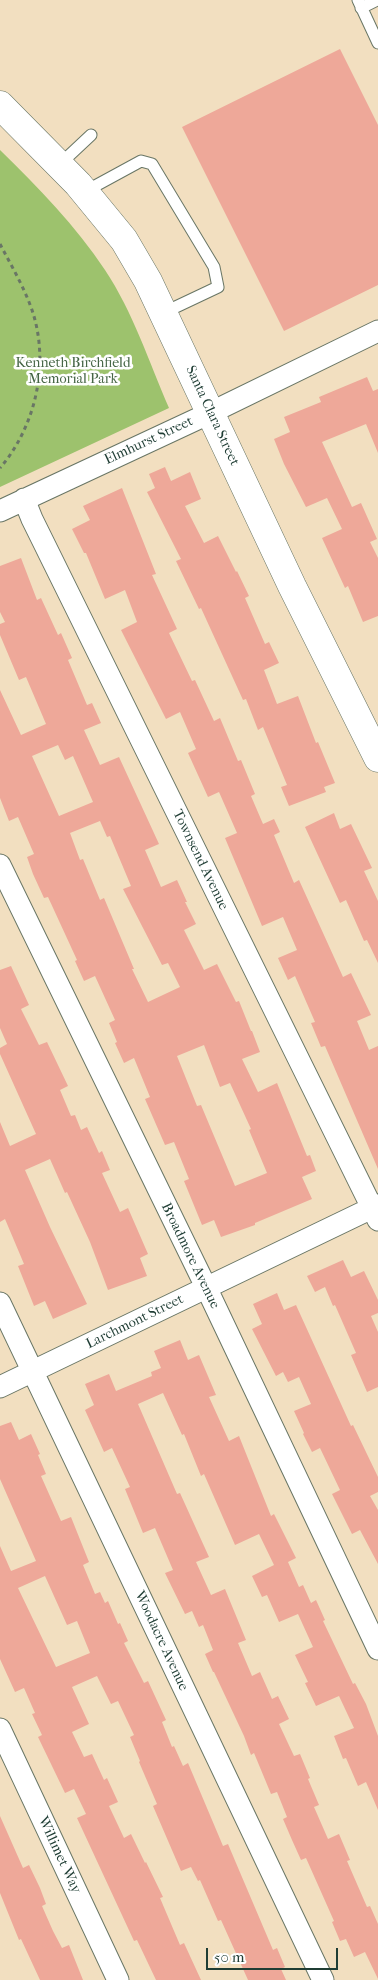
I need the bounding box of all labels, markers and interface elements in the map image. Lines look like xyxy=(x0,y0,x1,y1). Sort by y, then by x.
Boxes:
park label: Kenneth Birchfield Memorial Park xyxy=(15,356,131,388)
street label: Santa Clara Street xyxy=(181,363,243,469)
street label: Elmhurst Street xyxy=(102,413,196,469)
street label: Townsend Avenue xyxy=(168,807,232,913)
street label: Broadmore Avenue xyxy=(157,1200,223,1312)
street label: Larchmont Street xyxy=(84,1291,186,1353)
street label: Woodacre Avenue xyxy=(131,1588,191,1694)
street label: Willimet Way xyxy=(34,1814,84,1896)
scale bar xyxy=(208,1938,340,1970)
text: 50 m xyxy=(214,1948,244,1966)

